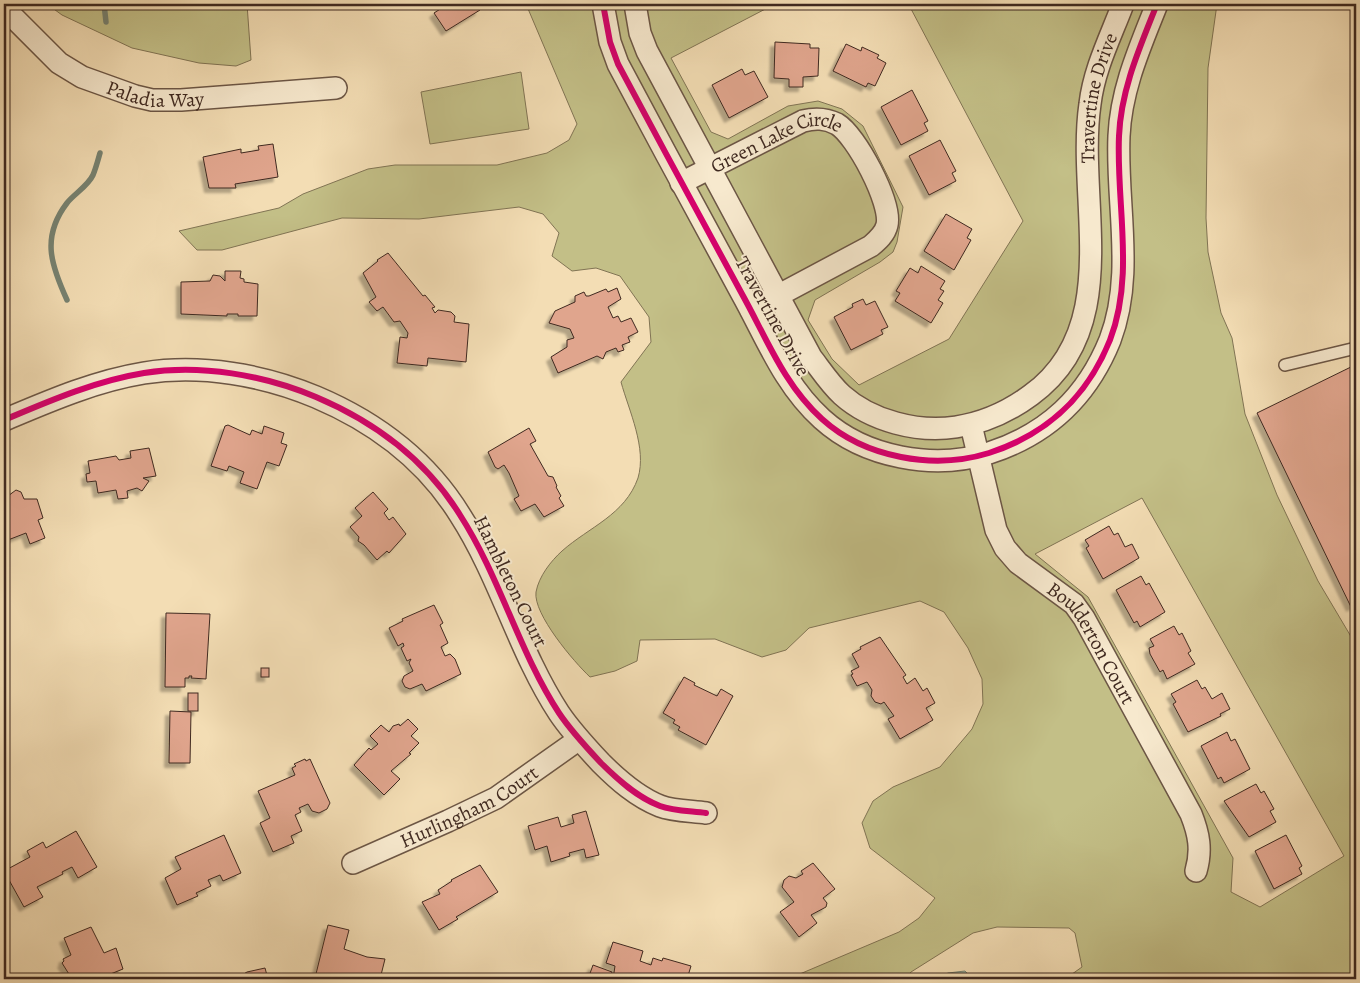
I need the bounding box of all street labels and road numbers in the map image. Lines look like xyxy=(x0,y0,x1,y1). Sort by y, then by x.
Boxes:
street label: Travertine Drive xyxy=(1074,29,1124,163)
street label: Paladia Way xyxy=(103,74,206,114)
street label: Green Lake Circle xyxy=(706,106,849,180)
street label: Travertine Drive xyxy=(729,252,817,381)
street label: Hambleton Court xyxy=(467,511,554,652)
street label: Boulderton Court xyxy=(1041,576,1142,710)
street label: Hurlingham Court xyxy=(396,759,544,855)

